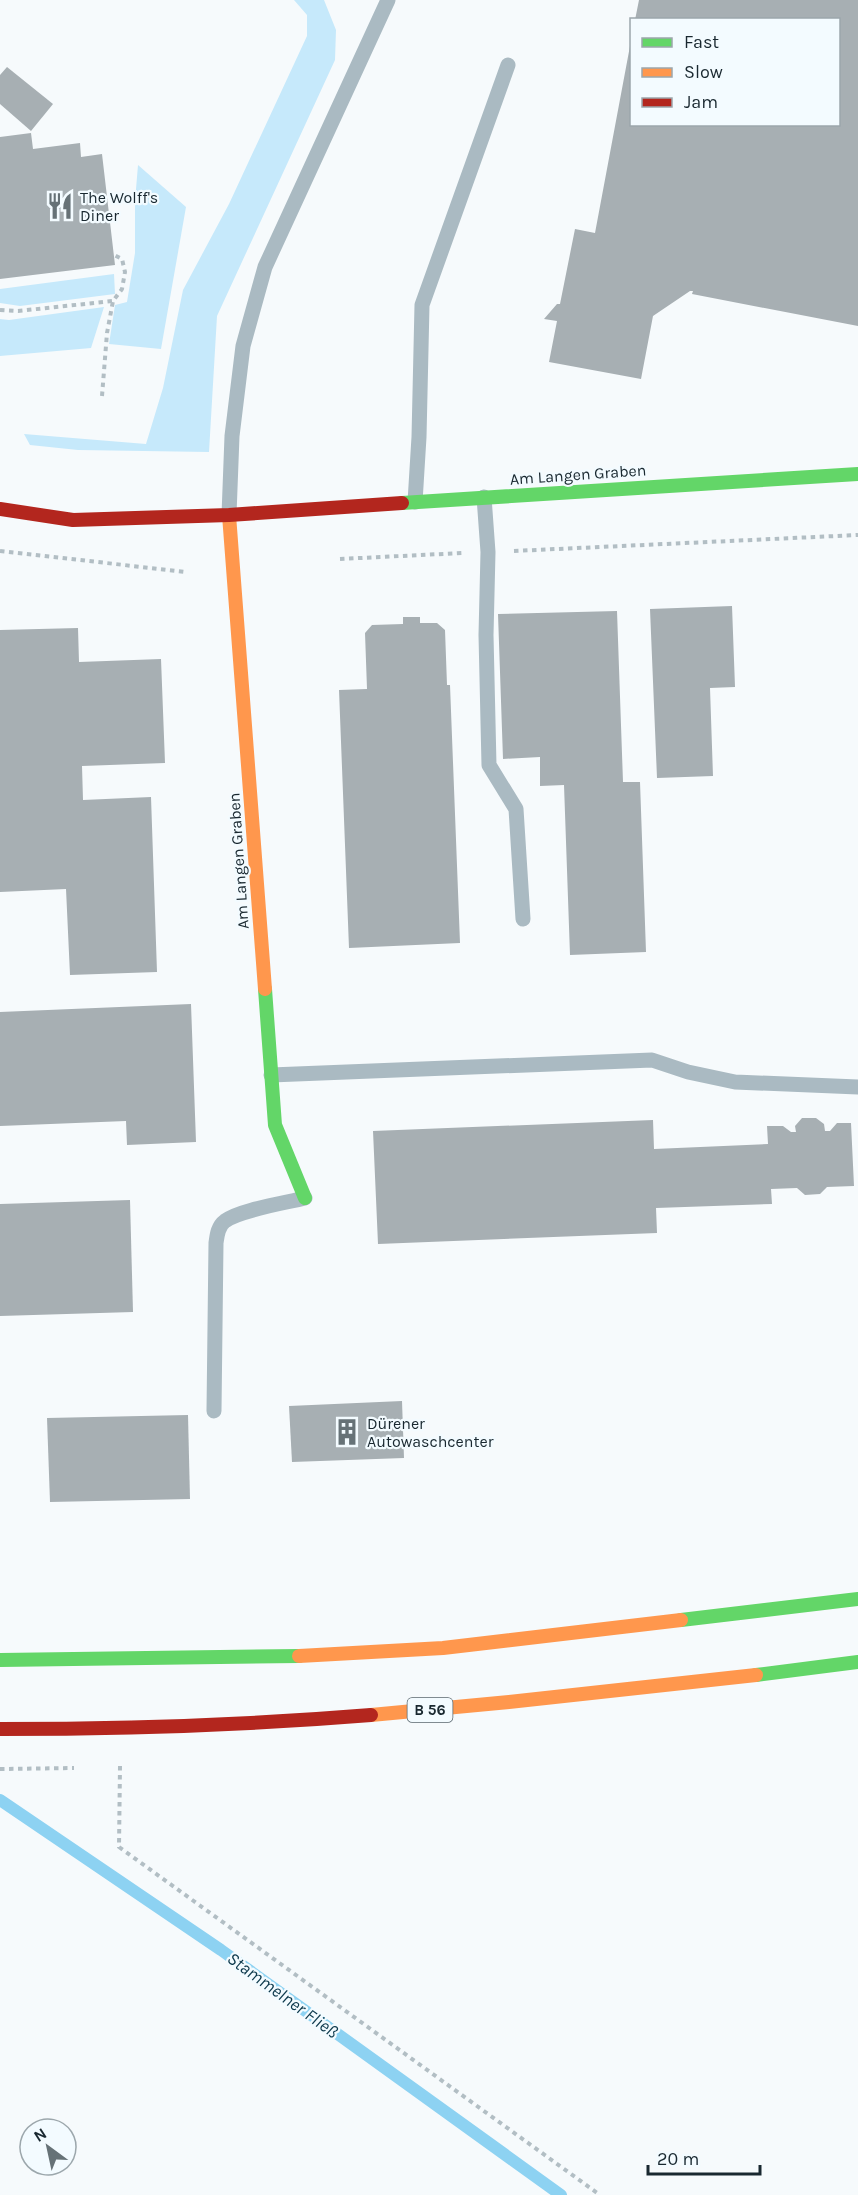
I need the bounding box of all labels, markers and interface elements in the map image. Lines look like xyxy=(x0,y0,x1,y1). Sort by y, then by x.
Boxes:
legend xyxy=(630,18,840,126)
text: Fast xyxy=(684,31,719,53)
text: Slow xyxy=(684,61,723,83)
text: Jam xyxy=(684,91,718,113)
place label: The Wolff's Diner xyxy=(80,188,158,225)
restaurant icon: The Wolff's Diner xyxy=(45,191,75,221)
street label: Am Langen Graben xyxy=(509,460,647,489)
street label: Am Langen Graben xyxy=(224,792,253,930)
place label: Dürener Autowaschcenter xyxy=(367,1414,494,1451)
building icon: Dürener Autowaschcenter xyxy=(332,1417,362,1447)
road number: B 56 xyxy=(408,1698,452,1722)
water label: Stammelner Fließ xyxy=(223,1947,343,2043)
north arrow xyxy=(18,2117,78,2177)
text: N xyxy=(30,2124,50,2146)
scale bar xyxy=(648,2138,760,2176)
text: 20 m xyxy=(657,2148,699,2170)

